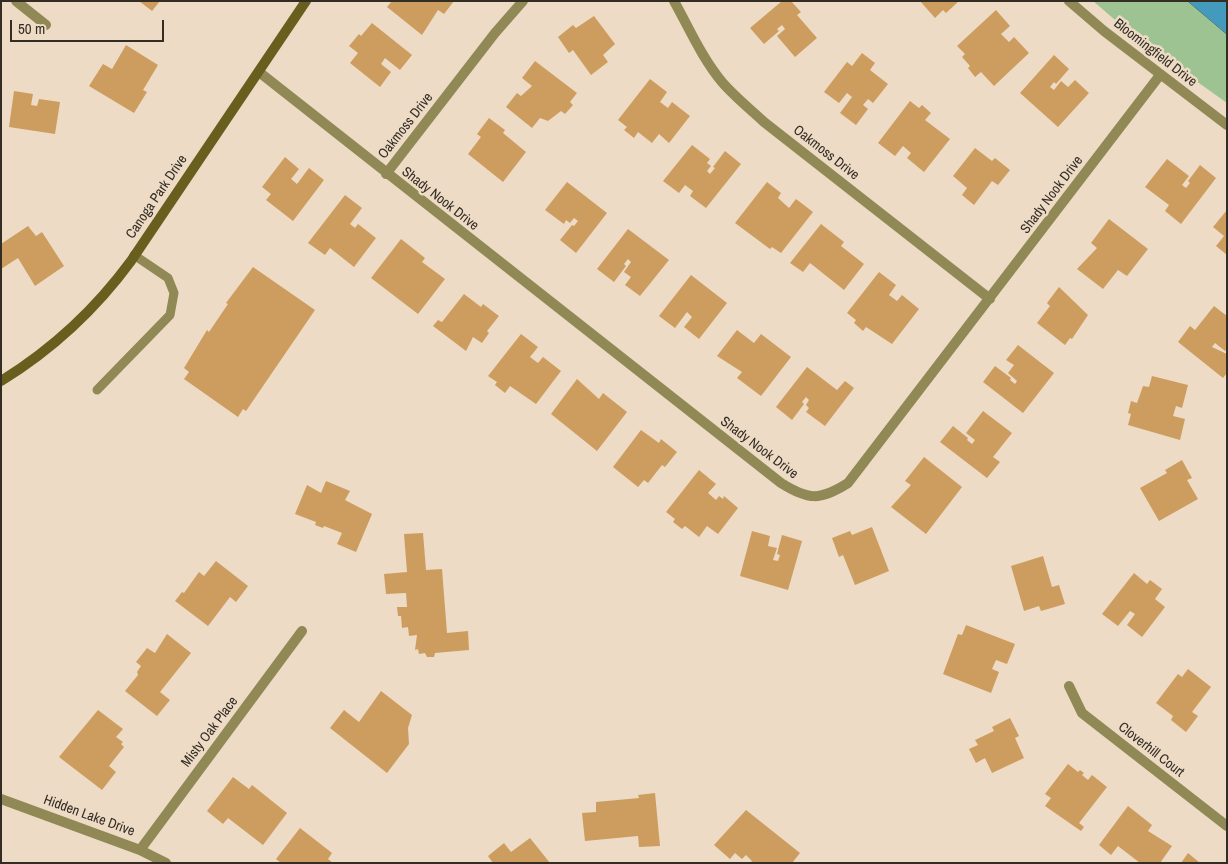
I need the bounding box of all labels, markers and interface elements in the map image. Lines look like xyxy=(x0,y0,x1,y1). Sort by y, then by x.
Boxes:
scale bar xyxy=(12,10,166,42)
street label: Bloomingfield Drive xyxy=(1110,15,1200,91)
text: 50 m xyxy=(18,18,45,39)
street label: Oakmoss Drive xyxy=(375,90,437,162)
street label: Oakmoss Drive xyxy=(790,122,862,184)
street label: Canoga Park Drive xyxy=(123,152,191,242)
street label: Shady Nook Drive xyxy=(1017,153,1087,237)
street label: Shady Nook Drive xyxy=(398,164,482,234)
street label: Shady Nook Drive xyxy=(717,413,801,483)
street label: Misty Oak Place xyxy=(178,694,242,770)
street label: Cloverhill Court xyxy=(1115,719,1187,781)
street label: Hidden Lake Drive xyxy=(41,792,137,840)

